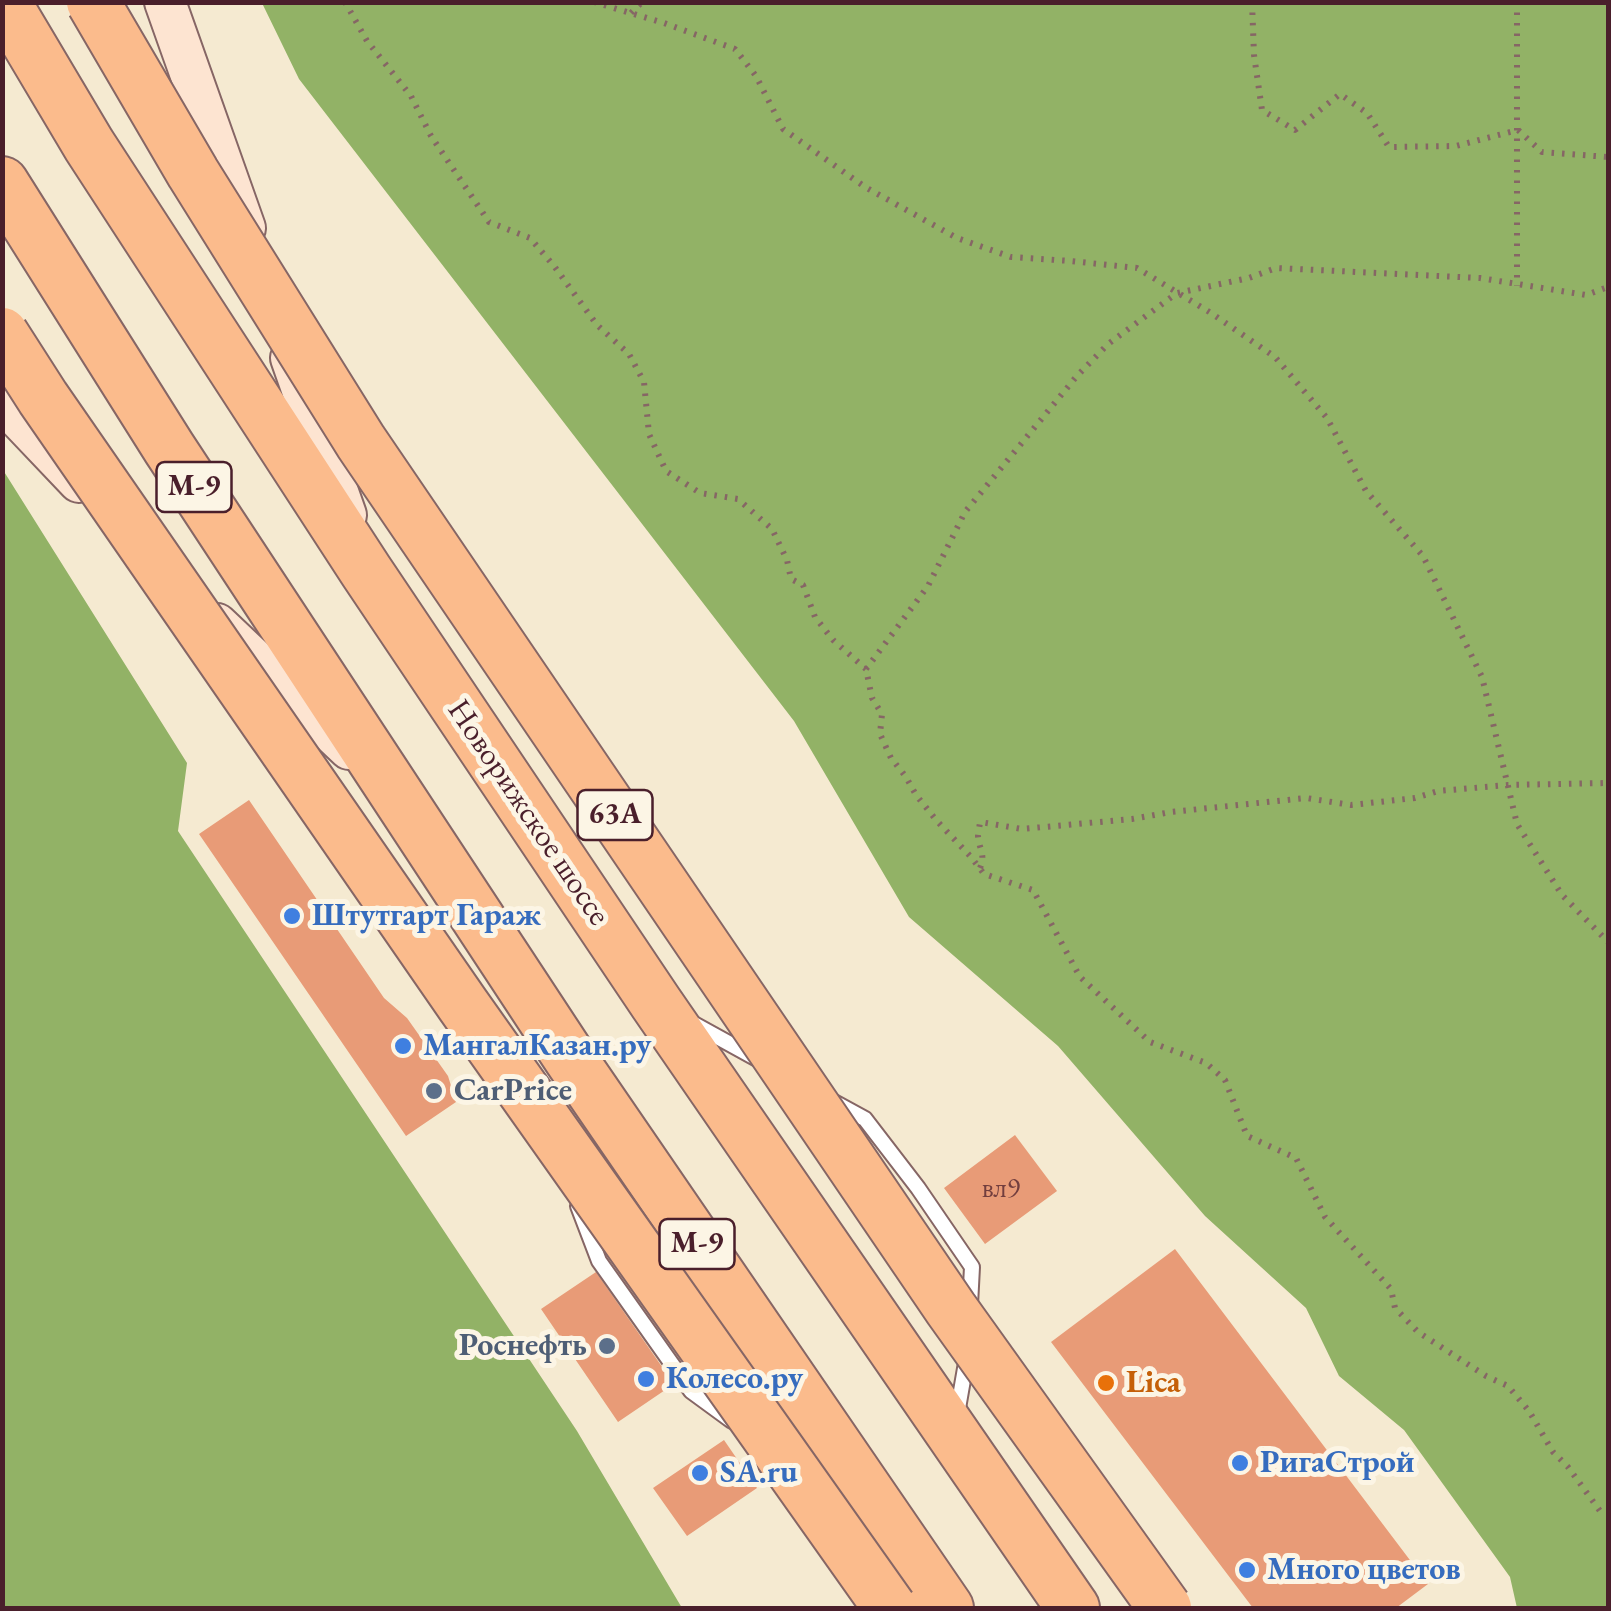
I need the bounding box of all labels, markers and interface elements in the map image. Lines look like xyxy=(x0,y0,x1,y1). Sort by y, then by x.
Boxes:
road number: М-9 xyxy=(156,462,232,512)
street label: Новорижское шоссе xyxy=(438,693,618,933)
road number: 63A xyxy=(578,790,652,840)
place label: Штутгарт Гараж xyxy=(312,897,541,935)
marker: Штутгарт Гараж xyxy=(281,905,303,927)
place label: МангалКазан.ру xyxy=(423,1027,651,1065)
marker: МангалКазан.ру xyxy=(392,1035,414,1057)
place label: CarPrice xyxy=(454,1072,572,1110)
marker: CarPrice xyxy=(423,1080,445,1102)
house number: вл9 xyxy=(982,1172,1020,1206)
road number: М-9 xyxy=(660,1219,734,1269)
place label: Роснефть xyxy=(459,1327,587,1365)
marker: Роснефть xyxy=(596,1335,618,1357)
place label: Колесо.ру xyxy=(666,1360,803,1398)
place label: Lica xyxy=(1126,1364,1181,1402)
marker: Колесо.ру xyxy=(635,1368,657,1390)
marker: Lica xyxy=(1095,1372,1117,1394)
place label: РигаСтрой xyxy=(1260,1444,1415,1482)
marker: РигаСтрой xyxy=(1229,1452,1251,1474)
place label: SA.ru xyxy=(720,1454,798,1492)
marker: SA.ru xyxy=(689,1462,711,1484)
place label: Много цветов xyxy=(1267,1551,1461,1589)
marker: Много цветов xyxy=(1236,1559,1258,1581)

